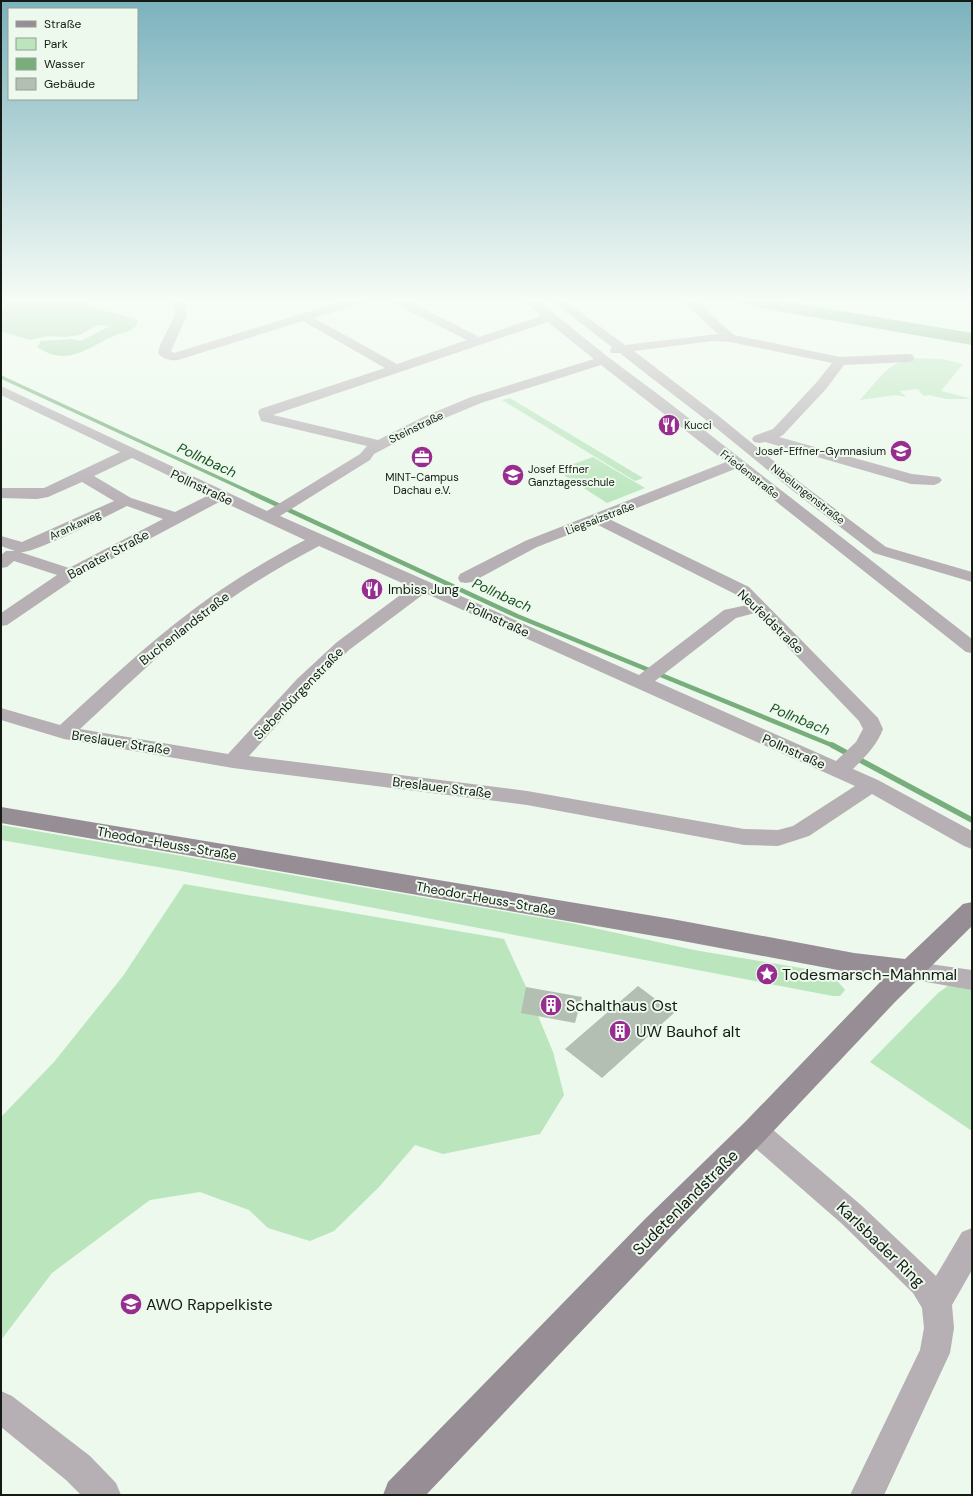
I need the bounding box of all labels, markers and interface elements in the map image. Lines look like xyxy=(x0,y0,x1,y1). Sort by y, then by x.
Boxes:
legend xyxy=(8,8,138,100)
text: Straße xyxy=(44,16,81,32)
text: Park xyxy=(44,36,68,52)
text: Wasser xyxy=(44,56,85,72)
text: Gebäude xyxy=(44,76,95,92)
street label: Steinstraße xyxy=(387,408,445,446)
restaurant icon: Kucci xyxy=(656,412,682,438)
place label: Kucci xyxy=(684,418,712,432)
school or university icon: Josef-Effner-Gymnasium xyxy=(888,438,914,464)
water label: Pollnbach xyxy=(175,439,239,481)
office icon: MINT-Campus Dachau e.V. xyxy=(409,444,435,470)
place label: Josef-Effner-Gymnasium xyxy=(755,444,886,458)
street label: Friedenstraße xyxy=(718,447,782,501)
street label: Nibelungenstraße xyxy=(768,461,848,527)
school or university icon: Josef Effner Ganztagesschule xyxy=(500,462,526,488)
place label: Josef Effner Ganztagesschule xyxy=(528,462,615,489)
street label: Pollnstraße xyxy=(168,466,236,509)
place label: MINT-Campus Dachau e.V. xyxy=(385,470,459,497)
street label: Liegsalzstraße xyxy=(564,498,636,538)
street label: Arankaweg xyxy=(47,507,103,543)
street label: Banater Straße xyxy=(64,526,152,583)
water label: Pollnbach xyxy=(470,574,534,616)
restaurant icon: Imbiss Jung xyxy=(359,576,385,602)
place label: Imbiss Jung xyxy=(388,581,459,598)
street label: Neufeldstraße xyxy=(734,586,807,657)
street label: Buchenlandstraße xyxy=(136,588,233,669)
street label: Pollnstraße xyxy=(464,598,532,641)
street label: Siebenbürgenstraße xyxy=(250,644,347,743)
water label: Pollnbach xyxy=(767,699,833,739)
street label: Breslauer Straße xyxy=(70,726,171,759)
street label: Pollnstraße xyxy=(760,730,828,773)
street label: Breslauer Straße xyxy=(391,773,492,802)
street label: Theodor-Heuss-Straße xyxy=(96,823,238,864)
street label: Theodor-Heuss-Straße xyxy=(415,878,557,919)
place icon: Todesmarsch-Mahnmal xyxy=(754,961,780,987)
place label: Todesmarsch-Mahnmal xyxy=(782,964,957,985)
building icon: Schalthaus Ost xyxy=(538,992,564,1018)
place label: Schalthaus Ost xyxy=(566,995,678,1016)
building icon: UW Bauhof alt xyxy=(607,1018,633,1044)
place label: UW Bauhof alt xyxy=(636,1021,741,1042)
street label: Sudetenlandstraße xyxy=(628,1145,743,1260)
street label: Karlsbader Ring xyxy=(832,1197,929,1292)
school or university icon: AWO Rappelkiste xyxy=(118,1291,144,1317)
place label: AWO Rappelkiste xyxy=(146,1294,273,1315)

